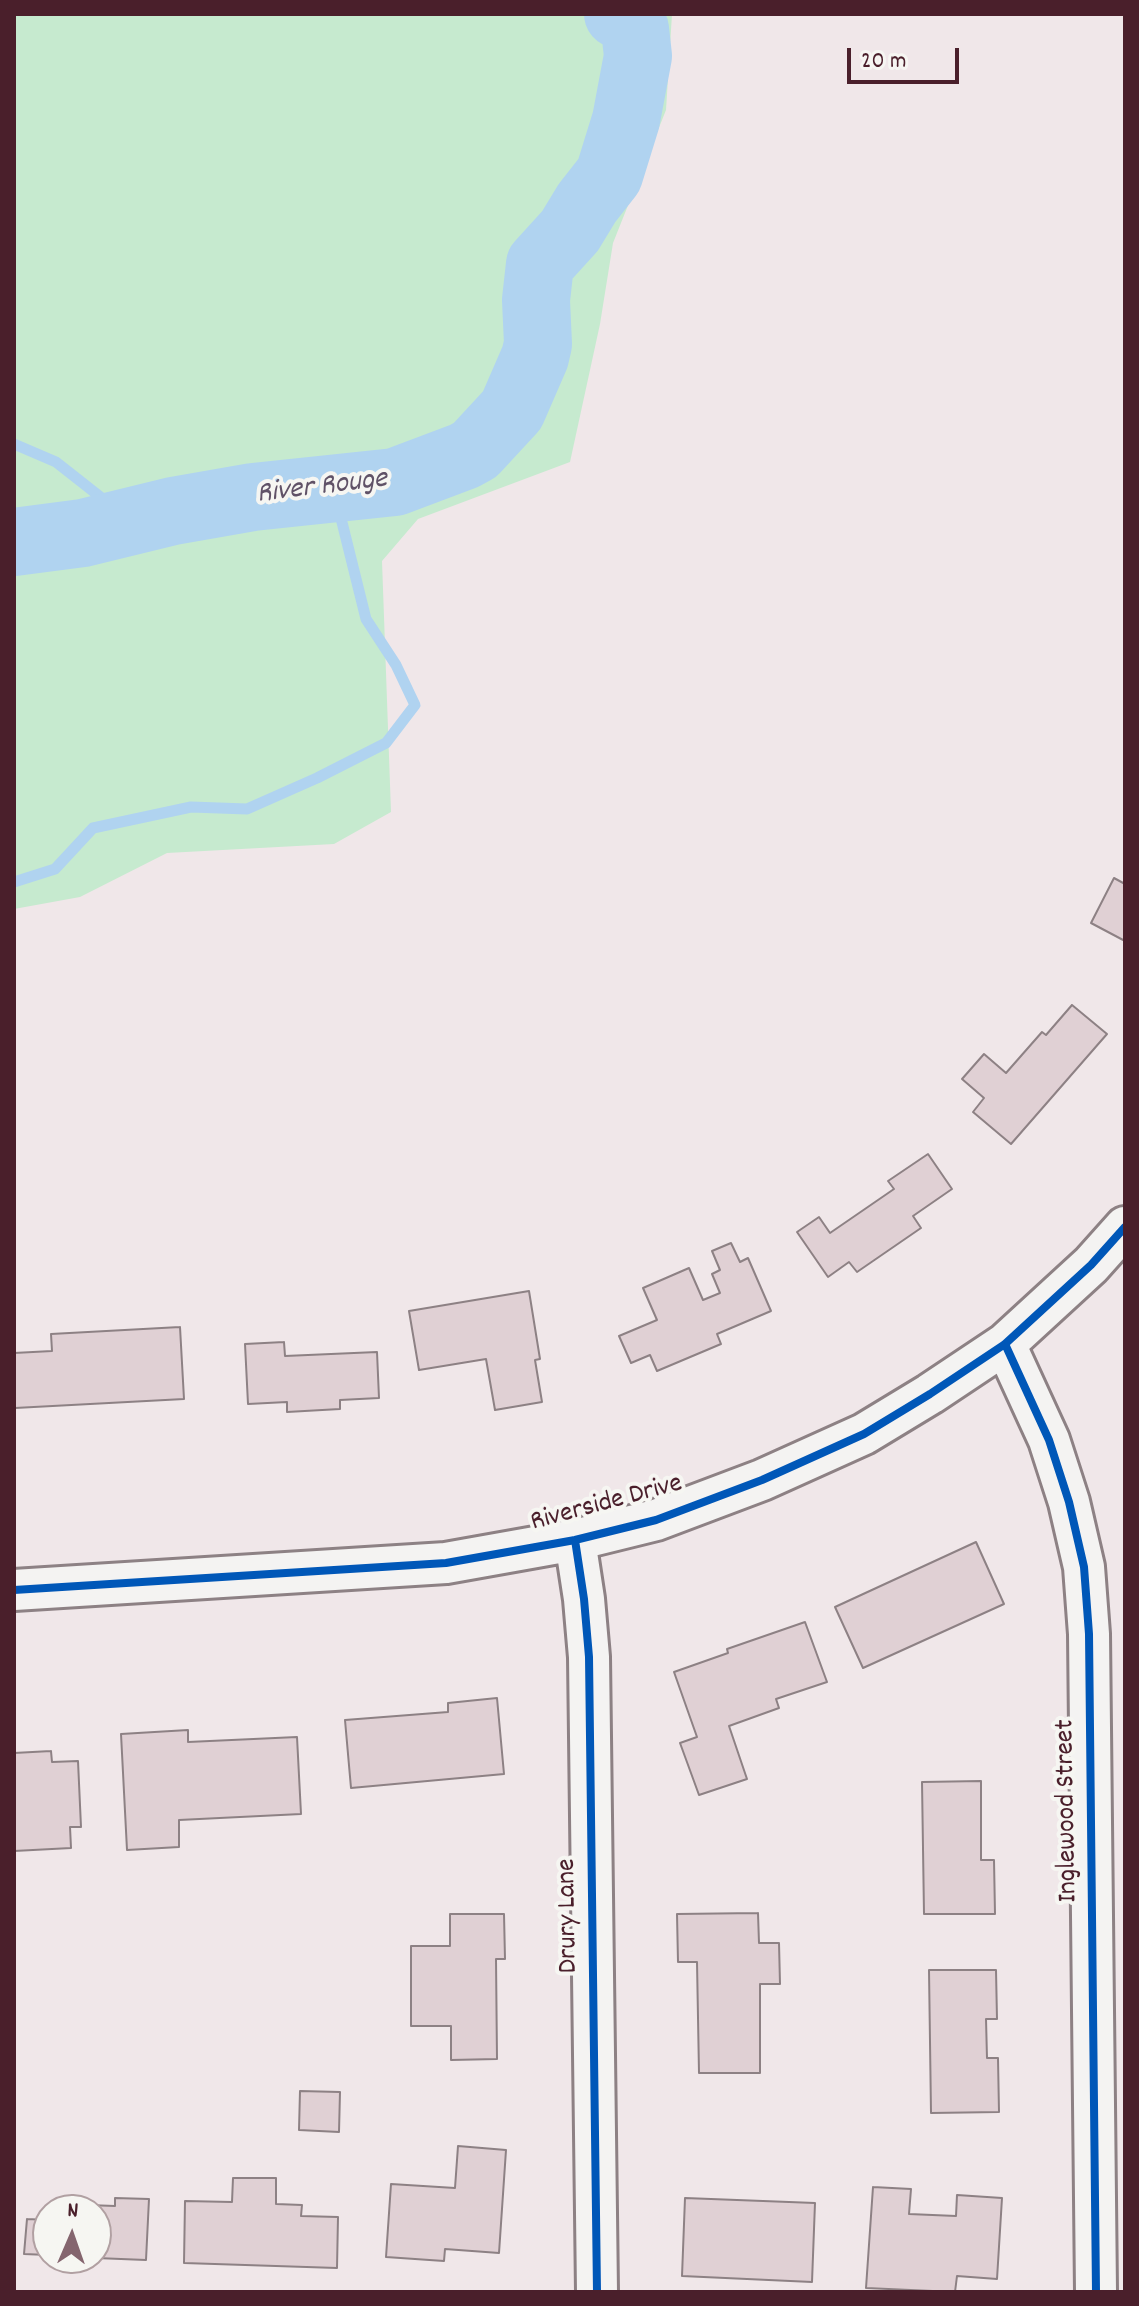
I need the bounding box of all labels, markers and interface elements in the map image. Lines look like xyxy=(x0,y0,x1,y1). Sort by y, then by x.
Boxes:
scale bar xyxy=(851,32,963,82)
text: 20 m xyxy=(861,45,907,79)
water label: River Rouge xyxy=(255,463,389,515)
street label: Riverside Drive xyxy=(527,1469,687,1541)
street label: Inglewood Street xyxy=(1051,1719,1087,1903)
street label: Drury Lane xyxy=(552,1858,588,1974)
north arrow xyxy=(32,2194,112,2274)
text: N xyxy=(67,2196,79,2227)

